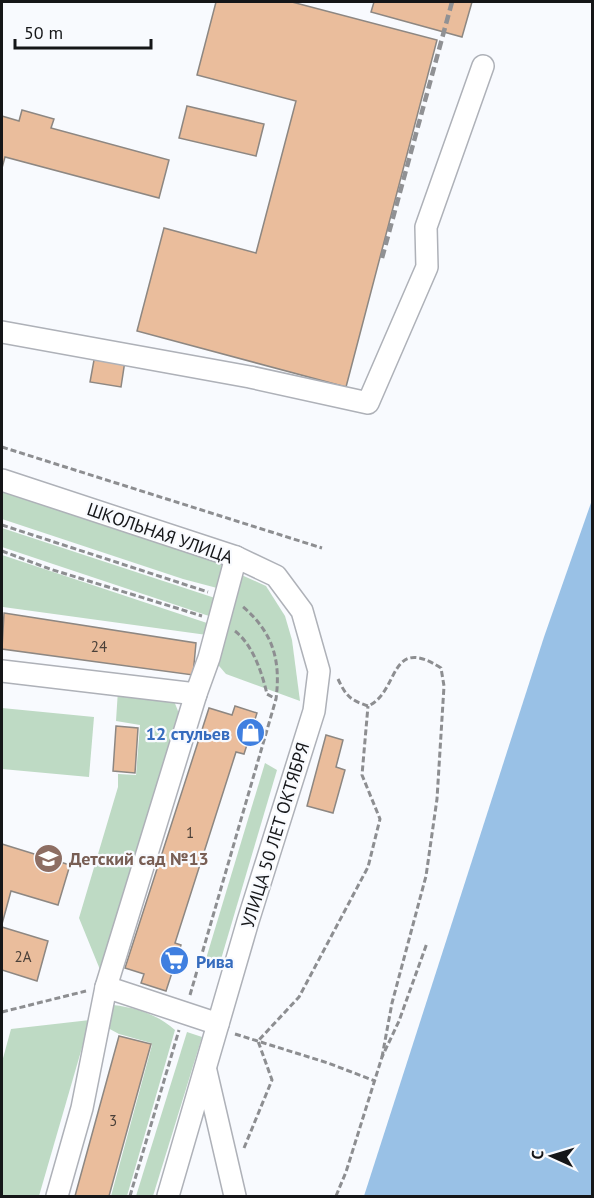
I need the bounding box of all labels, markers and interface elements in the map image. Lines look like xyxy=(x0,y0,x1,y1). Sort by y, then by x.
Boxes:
scale bar xyxy=(15,12,152,50)
text: 50 m xyxy=(24,21,63,44)
street label: ШКОЛЬНАЯ УЛИЦА xyxy=(84,497,236,569)
house number: 24 xyxy=(91,637,107,656)
shop icon: 12 стульев xyxy=(235,717,267,749)
place label: 12 стульев xyxy=(146,722,230,745)
street label: УЛИЦА 50 ЛЕТ ОКТЯБРЯ xyxy=(236,740,314,930)
house number: 1 xyxy=(186,823,194,842)
school or university icon: Детский сад №13 xyxy=(32,842,64,874)
place label: Детский сад №13 xyxy=(69,847,209,870)
supermarket icon: Рива xyxy=(159,945,191,977)
house number: 2А xyxy=(15,947,32,966)
place label: Рива xyxy=(196,950,234,973)
house number: 3 xyxy=(109,1111,117,1130)
north arrow xyxy=(522,1126,582,1186)
text: С xyxy=(527,1150,547,1160)

